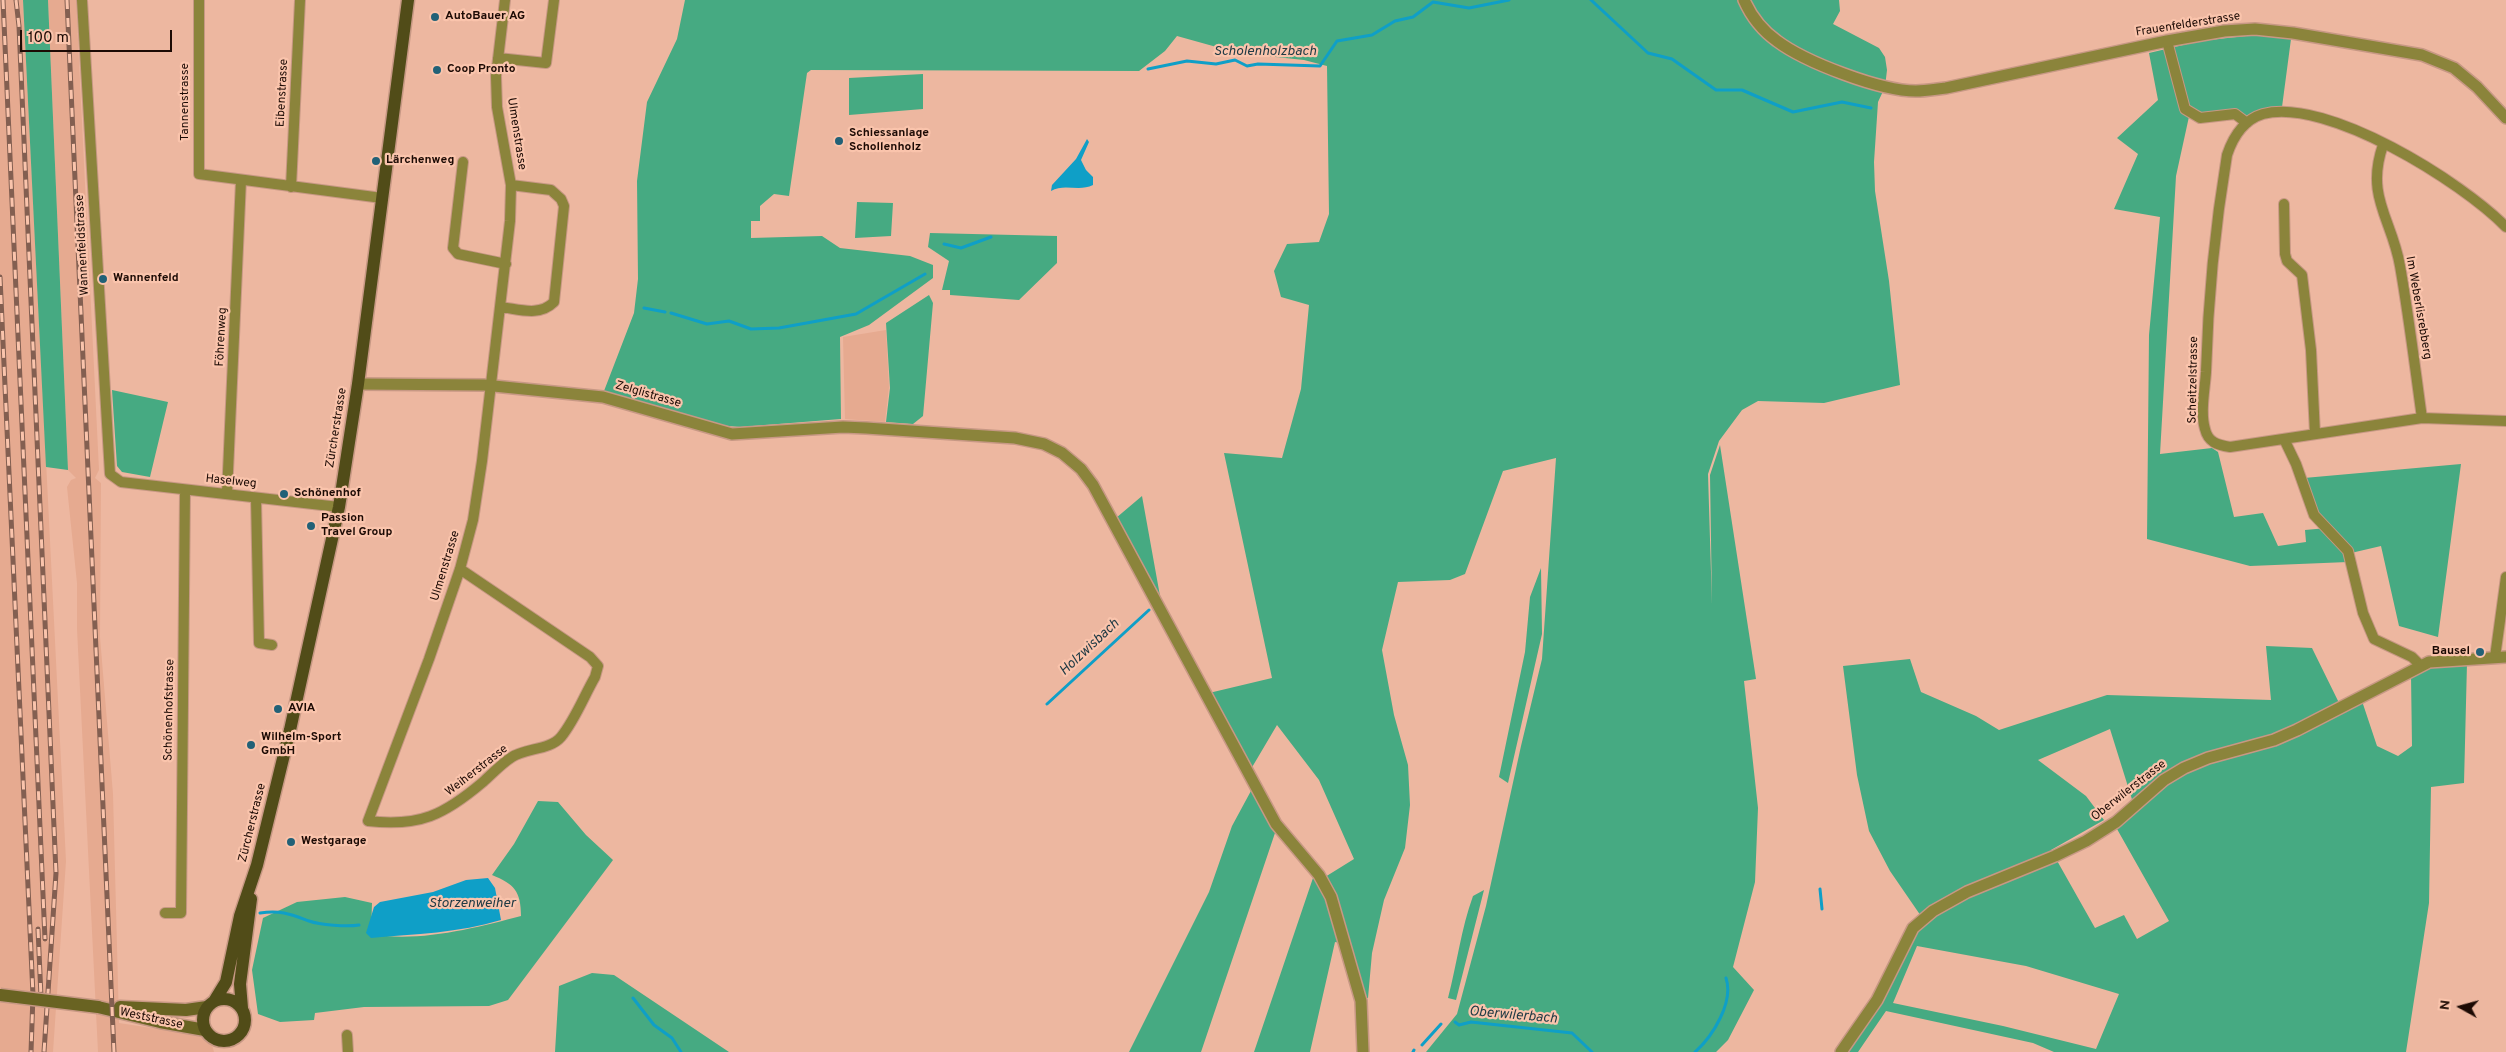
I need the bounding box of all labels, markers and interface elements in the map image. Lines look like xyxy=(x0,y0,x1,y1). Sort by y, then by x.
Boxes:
place label: AutoBauer AG xyxy=(445,10,525,24)
street label: Frauenfelderstrasse xyxy=(2135,10,2241,40)
marker: AutoBauer AG xyxy=(429,11,441,23)
scale bar xyxy=(22,20,175,52)
text: 100 m xyxy=(28,29,69,48)
water label: Scholenholzbach xyxy=(1214,44,1316,60)
street label: Eibenstrasse xyxy=(274,58,292,128)
street label: Tannenstrasse xyxy=(179,63,193,141)
place label: Coop Pronto xyxy=(447,63,516,77)
marker: Coop Pronto xyxy=(431,64,443,76)
street label: Ulmenstrasse xyxy=(503,97,529,171)
place label: Schiessanlage Schollenholz xyxy=(849,127,929,155)
marker: Schiessanlage Schollenholz xyxy=(833,135,845,147)
place label: Lärchenweg xyxy=(386,154,454,168)
marker: Lärchenweg xyxy=(370,155,382,167)
street label: Wannenfeldstrasse xyxy=(73,194,93,296)
street label: Im Weberlisrebberg xyxy=(2402,255,2434,361)
place label: Wannenfeld xyxy=(113,272,179,286)
marker: Wannenfeld xyxy=(97,273,109,285)
street label: Föhrenweg xyxy=(213,307,231,367)
street label: Scheitzelstrasse xyxy=(2186,336,2202,424)
street label: Zelglistrasse xyxy=(613,379,683,411)
street label: Zürcherstrasse xyxy=(324,387,350,469)
street label: Haselweg xyxy=(205,472,257,492)
place label: Schönenhof xyxy=(294,487,361,501)
marker: Schönenhof xyxy=(278,488,290,500)
place label: Passion Travel Group xyxy=(321,512,392,540)
marker: Passion Travel Group xyxy=(305,520,317,532)
street label: Ulmenstrasse xyxy=(428,529,464,603)
water label: Holzwisbach xyxy=(1057,616,1123,680)
place label: Bausel xyxy=(2432,645,2470,659)
marker: Bausel xyxy=(2474,646,2486,658)
street label: Schönenhofstrasse xyxy=(162,659,178,761)
place label: AVIA xyxy=(288,702,315,716)
marker: AVIA xyxy=(272,703,284,715)
place label: Wilhelm-Sport GmbH xyxy=(261,731,342,759)
marker: Wilhelm-Sport GmbH xyxy=(245,739,257,751)
street label: Weiherstrasse xyxy=(443,742,511,800)
street label: Oberwilerstrasse xyxy=(2089,757,2169,825)
street label: Zürcherstrasse xyxy=(236,782,270,864)
place label: Westgarage xyxy=(301,835,366,849)
marker: Westgarage xyxy=(285,836,297,848)
water label: Storzenweiher xyxy=(428,896,516,912)
north arrow xyxy=(2436,982,2486,1032)
text: N xyxy=(2437,999,2455,1011)
water label: Oberwilerbach xyxy=(1468,1004,1558,1028)
street label: Weststrasse xyxy=(118,1005,184,1033)

